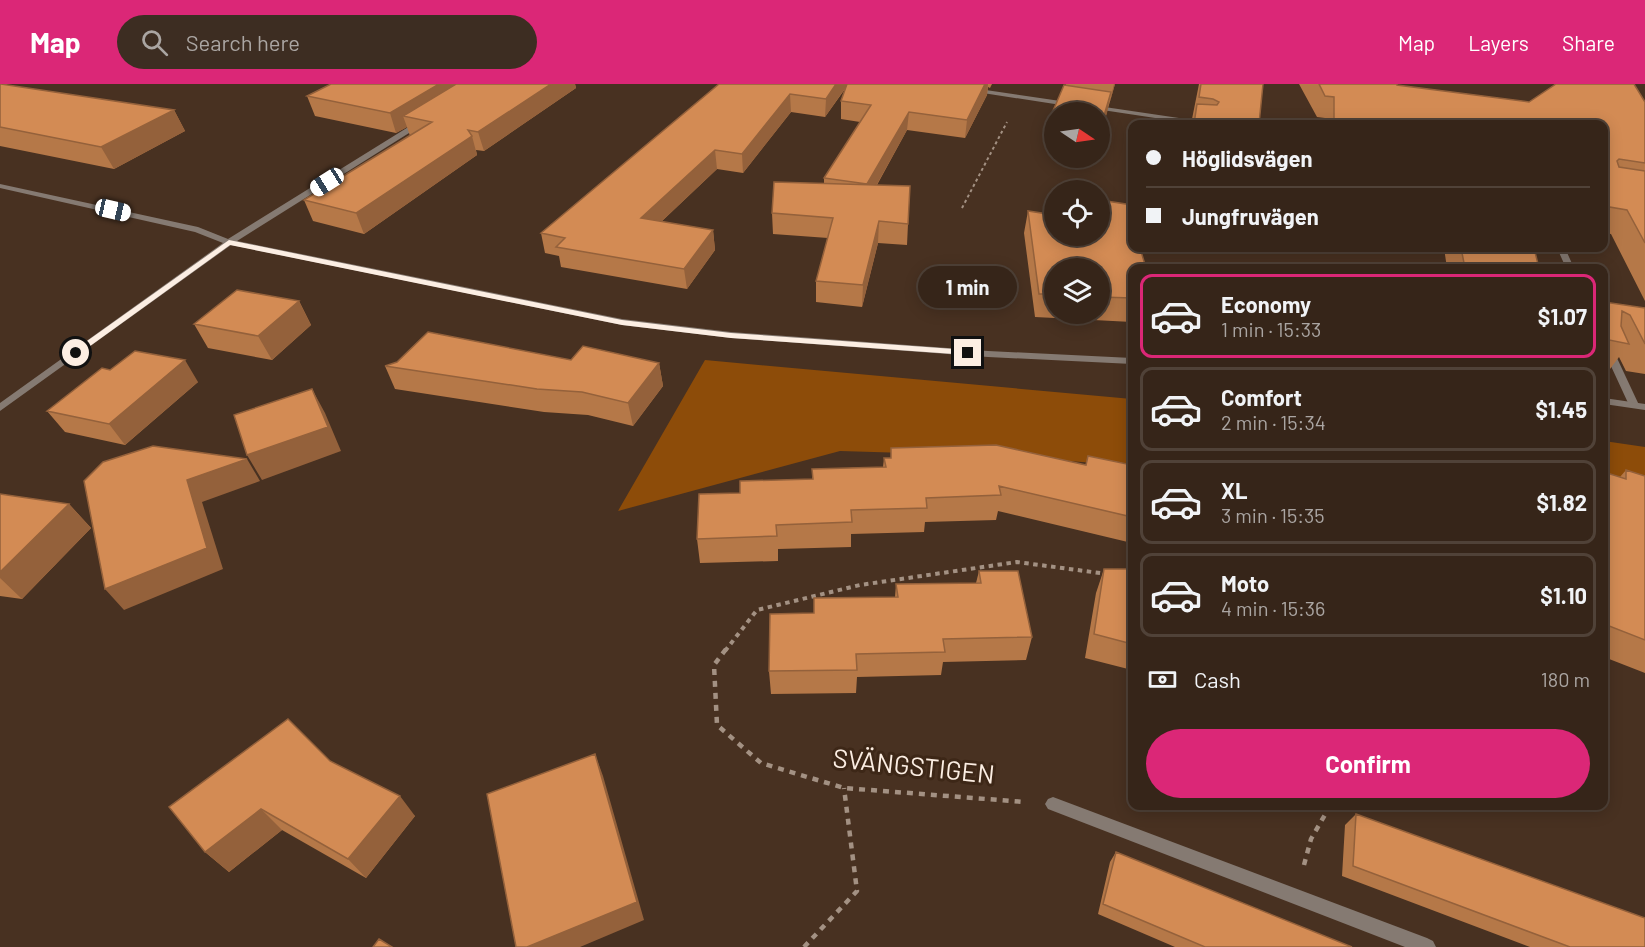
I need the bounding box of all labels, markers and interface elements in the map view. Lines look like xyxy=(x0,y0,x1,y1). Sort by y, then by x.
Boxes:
search box xyxy=(117,15,537,69)
text: Map xyxy=(30,25,81,59)
icon: search xyxy=(138,26,171,59)
text: Search here xyxy=(186,29,300,55)
text: Map xyxy=(1398,30,1435,55)
text: Layers xyxy=(1468,30,1529,55)
text: Share xyxy=(1562,30,1615,55)
north arrow xyxy=(1044,102,1110,168)
map controls xyxy=(1044,102,1110,324)
text: Höglidsvägen xyxy=(1182,145,1313,171)
car xyxy=(307,165,347,199)
button: locate xyxy=(1044,180,1110,246)
car xyxy=(93,197,133,223)
text: Jungfruvägen xyxy=(1182,203,1319,229)
button: layers xyxy=(1044,258,1110,324)
callout: 1 min xyxy=(918,266,1018,308)
text: 1 min xyxy=(946,275,989,299)
icon: car xyxy=(1149,289,1203,343)
text: Economy xyxy=(1221,291,1311,317)
text: $1.07 xyxy=(1538,303,1587,329)
text: 1 min · 15:33 xyxy=(1221,317,1321,341)
route start xyxy=(62,339,89,366)
route end xyxy=(954,339,981,366)
icon: car xyxy=(1149,382,1203,436)
text: Comfort xyxy=(1221,384,1302,410)
text: $1.45 xyxy=(1536,396,1587,422)
text: 2 min · 15:34 xyxy=(1221,410,1326,434)
icon: car xyxy=(1149,475,1203,529)
text: XL xyxy=(1221,477,1247,503)
text: $1.82 xyxy=(1536,489,1587,515)
text: 3 min · 15:35 xyxy=(1221,503,1325,527)
icon: car xyxy=(1149,568,1203,622)
text: Moto xyxy=(1221,570,1269,596)
text: $1.10 xyxy=(1540,582,1587,608)
text: 4 min · 15:36 xyxy=(1221,596,1325,620)
icon: cash xyxy=(1146,663,1179,696)
text: Cash xyxy=(1194,666,1241,692)
text: 180 m xyxy=(1541,667,1590,691)
button: Confirm xyxy=(1146,729,1590,798)
street label: SVÄNGSTIGEN xyxy=(832,741,996,789)

